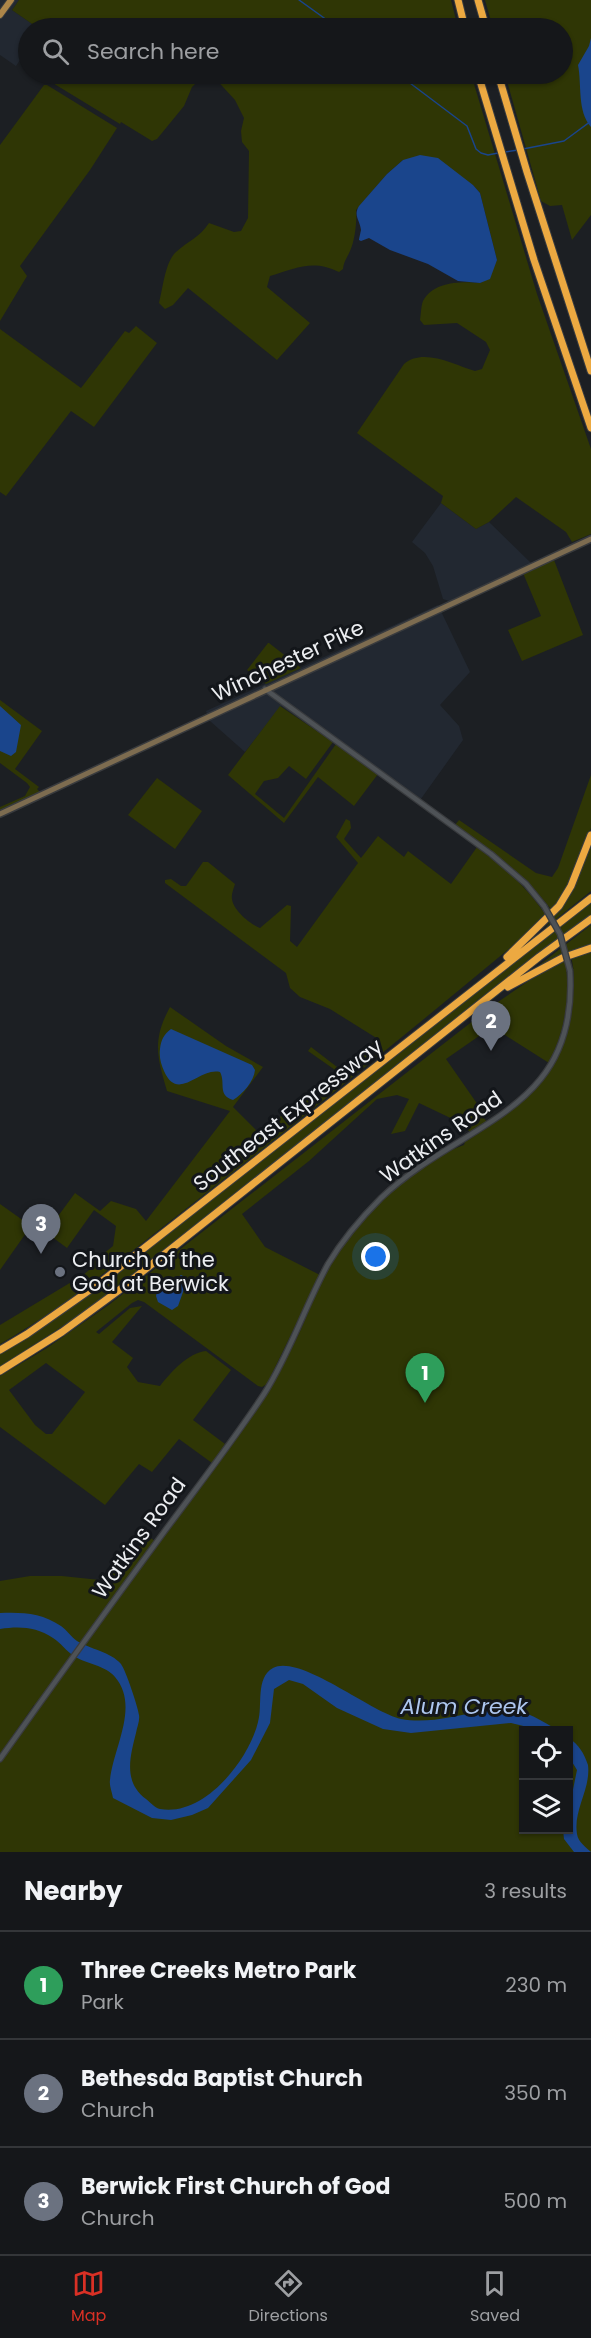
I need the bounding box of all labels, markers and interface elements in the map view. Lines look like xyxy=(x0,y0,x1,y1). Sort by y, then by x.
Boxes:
search box xyxy=(18,18,573,84)
icon: search xyxy=(39,35,72,68)
text: Search here xyxy=(87,36,220,67)
street label: Winchester Pike xyxy=(207,613,368,708)
pin: 2 xyxy=(472,1002,510,1051)
street label: Southeast Expressway xyxy=(187,1031,388,1198)
street label: Watkins Road xyxy=(374,1084,508,1189)
pin: 3 xyxy=(22,1204,60,1254)
your location xyxy=(361,1242,390,1271)
place label: Church of the God at Berwick xyxy=(72,1245,229,1298)
marker: Church of the God at Berwick xyxy=(53,1265,67,1279)
pin: 1 xyxy=(406,1354,444,1403)
street label: Watkins Road xyxy=(85,1471,192,1604)
water label: Alum Creek xyxy=(399,1691,529,1722)
map controls xyxy=(519,1726,573,1834)
button: locate xyxy=(519,1726,573,1780)
button: layers xyxy=(519,1780,573,1834)
text: Nearby xyxy=(24,1873,122,1909)
text: 3 results xyxy=(484,1877,567,1905)
text: Three Creeks Metro Park xyxy=(81,1955,356,1986)
text: 1 xyxy=(40,1971,47,1999)
text: 230 m xyxy=(505,1971,567,1999)
text: Park xyxy=(81,1988,124,2016)
text: Bethesda Baptist Church xyxy=(81,2063,363,2094)
text: 2 xyxy=(38,2079,49,2107)
text: 350 m xyxy=(504,2079,567,2107)
text: Church xyxy=(81,2096,154,2124)
text: Berwick First Church of God xyxy=(81,2171,390,2202)
text: 3 xyxy=(37,2187,50,2215)
text: 500 m xyxy=(503,2187,567,2215)
text: Church xyxy=(81,2204,154,2232)
tab: Map xyxy=(71,2267,106,2328)
tab: Directions xyxy=(249,2267,328,2328)
tab: Saved xyxy=(470,2267,520,2328)

